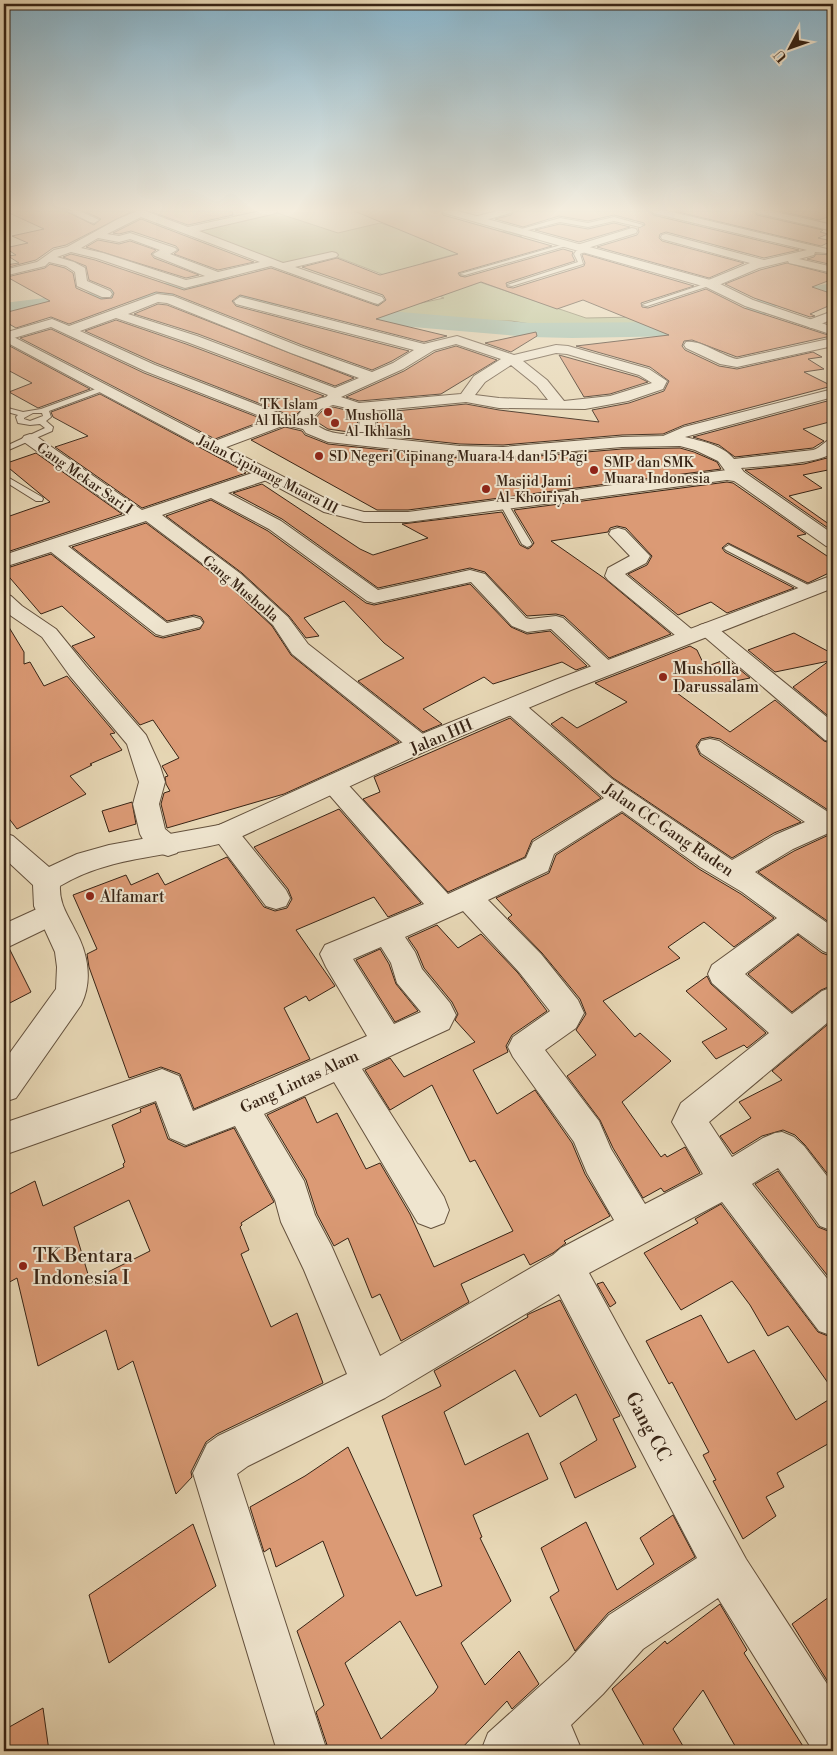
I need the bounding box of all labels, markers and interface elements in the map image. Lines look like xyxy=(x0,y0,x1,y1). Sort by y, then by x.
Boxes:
north arrow xyxy=(764,22,814,72)
text: U xyxy=(770,46,791,66)
place label: TK Islam Al Ikhlash xyxy=(254,396,319,430)
marker: TK Islam Al Ikhlash xyxy=(322,406,334,418)
place label: Musholla Al-Ikhlash xyxy=(344,407,412,441)
marker: Musholla Al-Ikhlash xyxy=(329,417,341,429)
street label: Jalan Cipinang Muara III xyxy=(193,431,342,519)
street label: Gang Mekar Sari I xyxy=(33,439,137,519)
place label: SD Negeri Cipinang Muara 14 dan 15 Pagi xyxy=(329,448,588,466)
marker: SD Negeri Cipinang Muara 14 dan 15 Pagi xyxy=(313,450,325,462)
place label: SMP dan SMK Muara Indonesia xyxy=(604,454,711,488)
marker: SMP dan SMK Muara Indonesia xyxy=(588,464,600,476)
place label: Masjid Jami Al-Khoiriyah xyxy=(495,473,580,507)
marker: Masjid Jami Al-Khoiriyah xyxy=(480,483,492,495)
street label: Gang Musholla xyxy=(199,552,283,626)
place label: Musholla Darussalam xyxy=(673,659,759,697)
marker: Musholla Darussalam xyxy=(657,671,669,683)
street label: Jalan HH xyxy=(406,715,476,759)
street label: Jalan CC Gang Raden xyxy=(599,778,738,881)
place label: Alfamart xyxy=(99,887,165,907)
marker: Alfamart xyxy=(84,890,96,902)
street label: Gang Lintas Alam xyxy=(237,1046,362,1118)
place label: TK Bentara Indonesia I xyxy=(33,1244,133,1290)
marker: TK Bentara Indonesia I xyxy=(17,1260,29,1272)
street label: Gang CC xyxy=(620,1388,676,1465)

